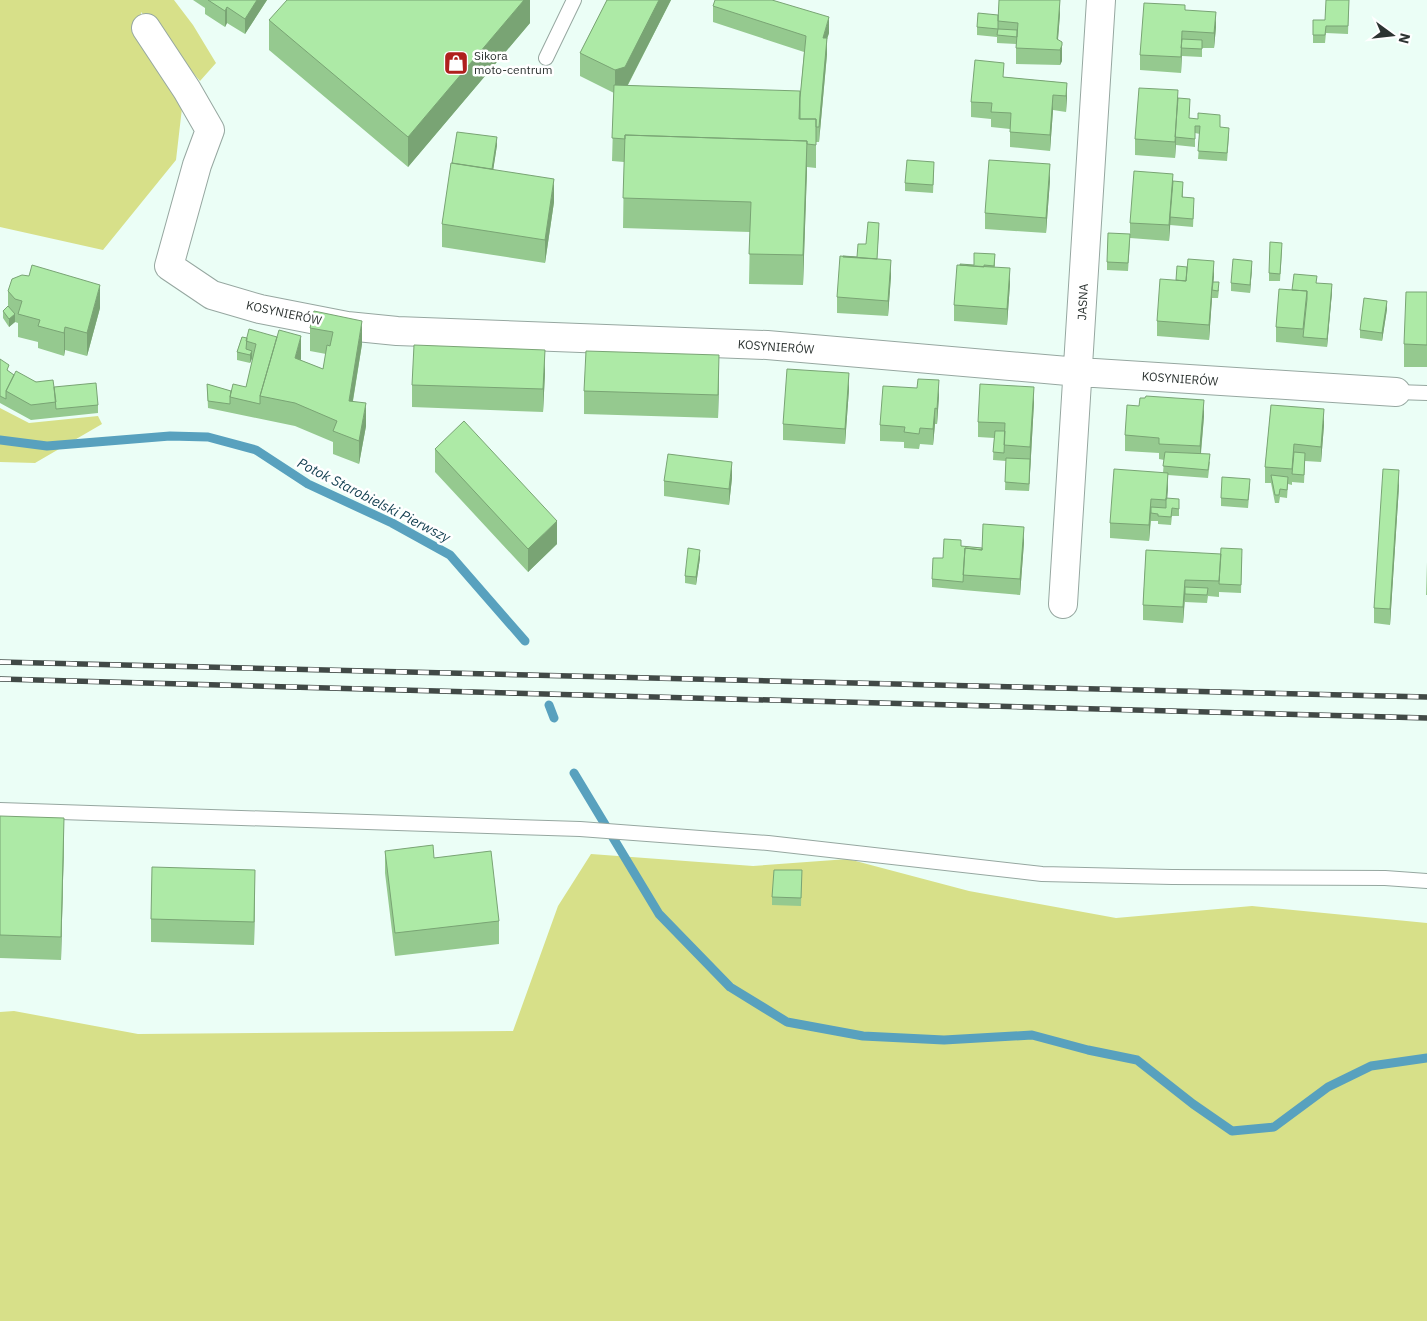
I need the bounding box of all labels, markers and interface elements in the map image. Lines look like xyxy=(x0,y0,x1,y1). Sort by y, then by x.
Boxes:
north arrow xyxy=(1367,10,1417,60)
text: N xyxy=(1395,31,1415,46)
place label: Sikora moto-centrum xyxy=(474,48,552,77)
shop icon: Sikora moto-centrum xyxy=(443,50,469,76)
street label: JASNA xyxy=(1074,283,1091,321)
street label: KOSYNIERÓW xyxy=(245,297,324,328)
street label: KOSYNIERÓW xyxy=(737,336,815,357)
street label: KOSYNIERÓW xyxy=(1141,368,1219,389)
water label: Potok Starobielski Pierwszy xyxy=(295,454,455,547)

